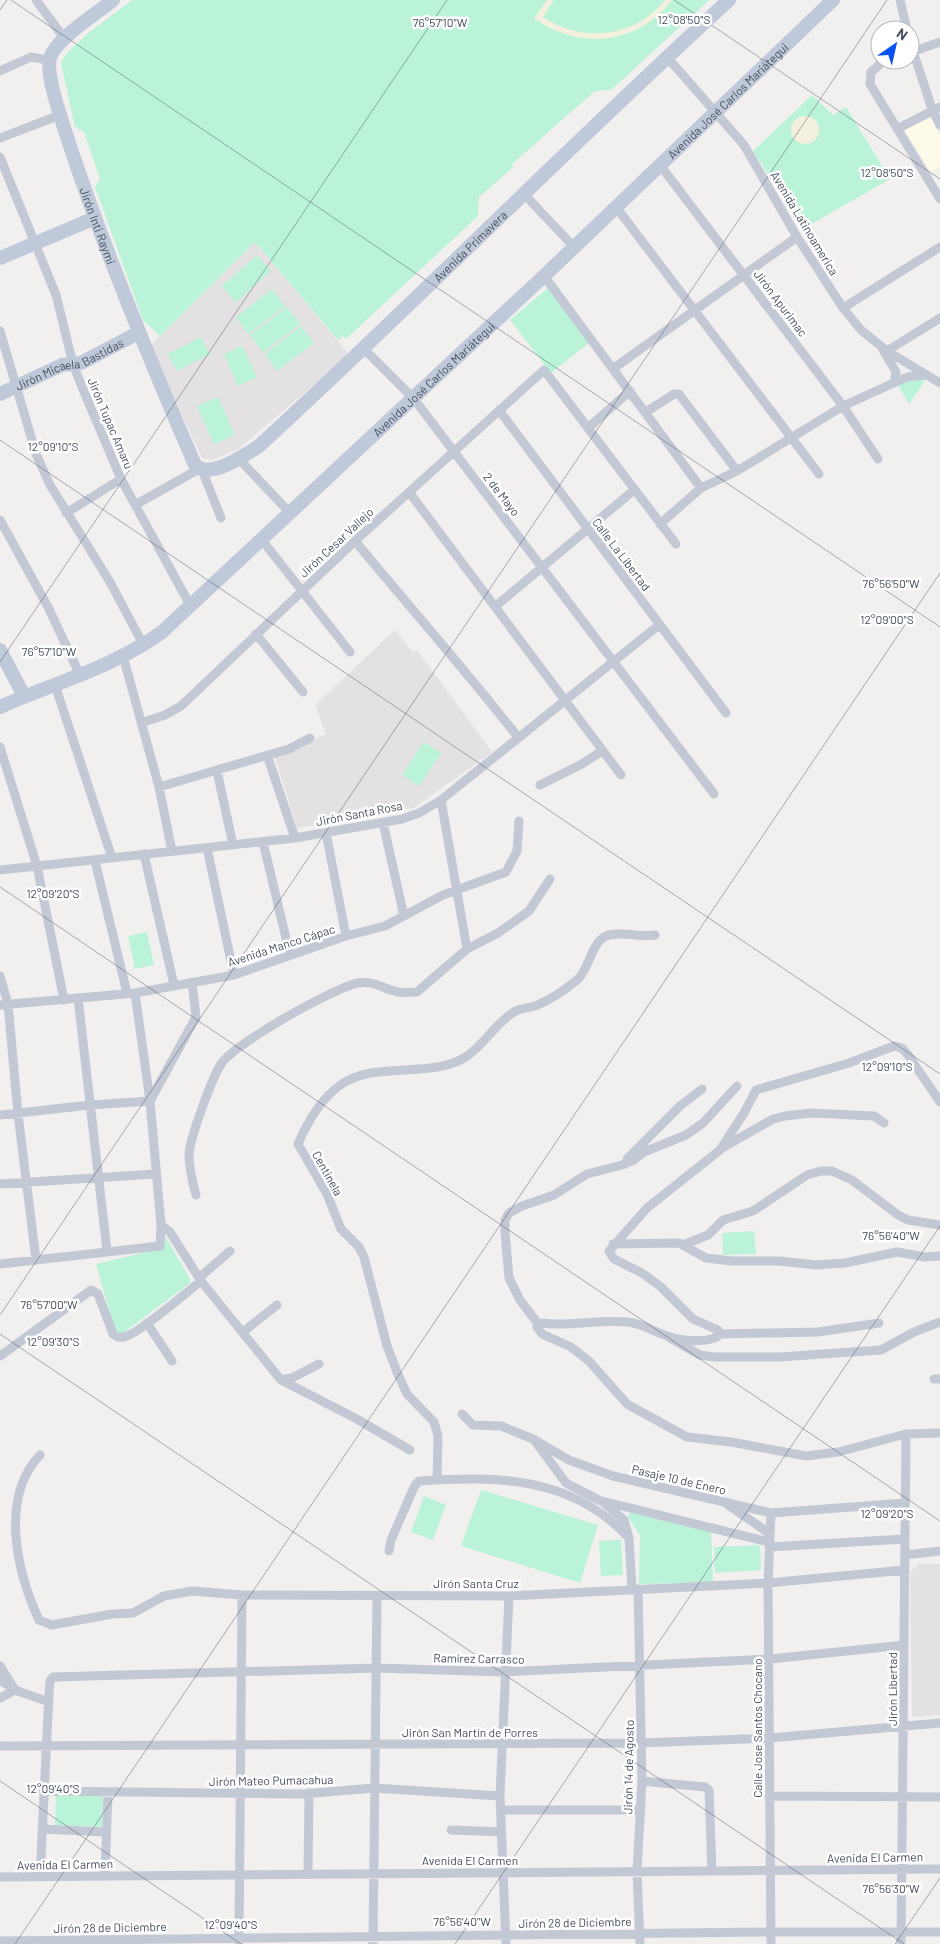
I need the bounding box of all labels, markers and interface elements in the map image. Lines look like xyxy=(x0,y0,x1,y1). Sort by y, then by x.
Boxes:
text: 12°08'50"S xyxy=(658,12,710,26)
text: 76°57'10"W xyxy=(413,15,468,29)
north arrow xyxy=(870,20,920,70)
text: N xyxy=(894,24,911,43)
street label: Avenida José Carlos Mariátegui xyxy=(664,40,791,162)
text: 12°08'50"S xyxy=(861,165,913,179)
street label: Avenida Latinoamerica xyxy=(768,168,842,278)
street label: Jirón Inti Raymi xyxy=(78,185,119,266)
street label: Avenida Primavera xyxy=(430,207,510,284)
street label: Jirón Apurimac xyxy=(751,267,811,339)
street label: Avenida José Carlos Mariátegui xyxy=(370,319,497,439)
street label: Jirón Micaela Bastidas xyxy=(13,335,126,393)
street label: Jirón Tupac Amaru xyxy=(85,375,137,471)
text: 12°09'10"S xyxy=(28,439,78,453)
street label: 2 de Mayo xyxy=(481,470,523,518)
street label: Jirón Cesar Vallejo xyxy=(296,504,376,580)
street label: Calle La Libertad xyxy=(590,515,654,593)
text: 76°56'50"W xyxy=(862,576,920,590)
text: 12°09'00"S xyxy=(860,612,914,626)
text: 76°57'10"W xyxy=(22,644,77,658)
street label: Jirón Santa Rosa xyxy=(315,798,403,828)
text: 12°09'20"S xyxy=(26,886,80,900)
street label: Avenida Manco Cápac xyxy=(226,921,336,969)
text: 12°09'10"S xyxy=(862,1059,912,1073)
street label: Centinela xyxy=(310,1148,346,1198)
text: 76°56'40"W xyxy=(862,1228,920,1242)
text: 76°57'00"W xyxy=(20,1297,78,1311)
text: 12°09'30"S xyxy=(27,1334,79,1348)
street label: Pasaje 10 de Enero xyxy=(630,1461,728,1497)
text: 12°09'20"S xyxy=(860,1506,914,1520)
street label: Jirón Santa Cruz xyxy=(433,1576,519,1590)
street label: Ramírez Carrasco xyxy=(433,1650,525,1666)
street label: Jirón Libertad xyxy=(885,1652,899,1726)
street label: Calle Jose Santos Chocano xyxy=(750,1658,764,1798)
street label: Jirón 14 de Agosto xyxy=(620,1720,636,1814)
street label: Jirón San Martín de Porres xyxy=(402,1725,538,1739)
street label: Jirón Mateo Pumacahua xyxy=(208,1772,334,1788)
text: 12°09'40"S xyxy=(26,1781,80,1795)
street label: Avenida El Carmen xyxy=(827,1849,923,1865)
street label: Avenida El Carmen xyxy=(422,1853,518,1867)
street label: Avenida El Carmen xyxy=(17,1856,113,1872)
text: 76°56'30"W xyxy=(862,1881,920,1895)
text: 76°56'40"W xyxy=(433,1914,491,1928)
street label: Jirón 28 de Diciembre xyxy=(518,1914,632,1930)
text: 12°09'40"S xyxy=(204,1917,258,1931)
street label: Jirón 28 de Diciembre xyxy=(53,1919,167,1935)

